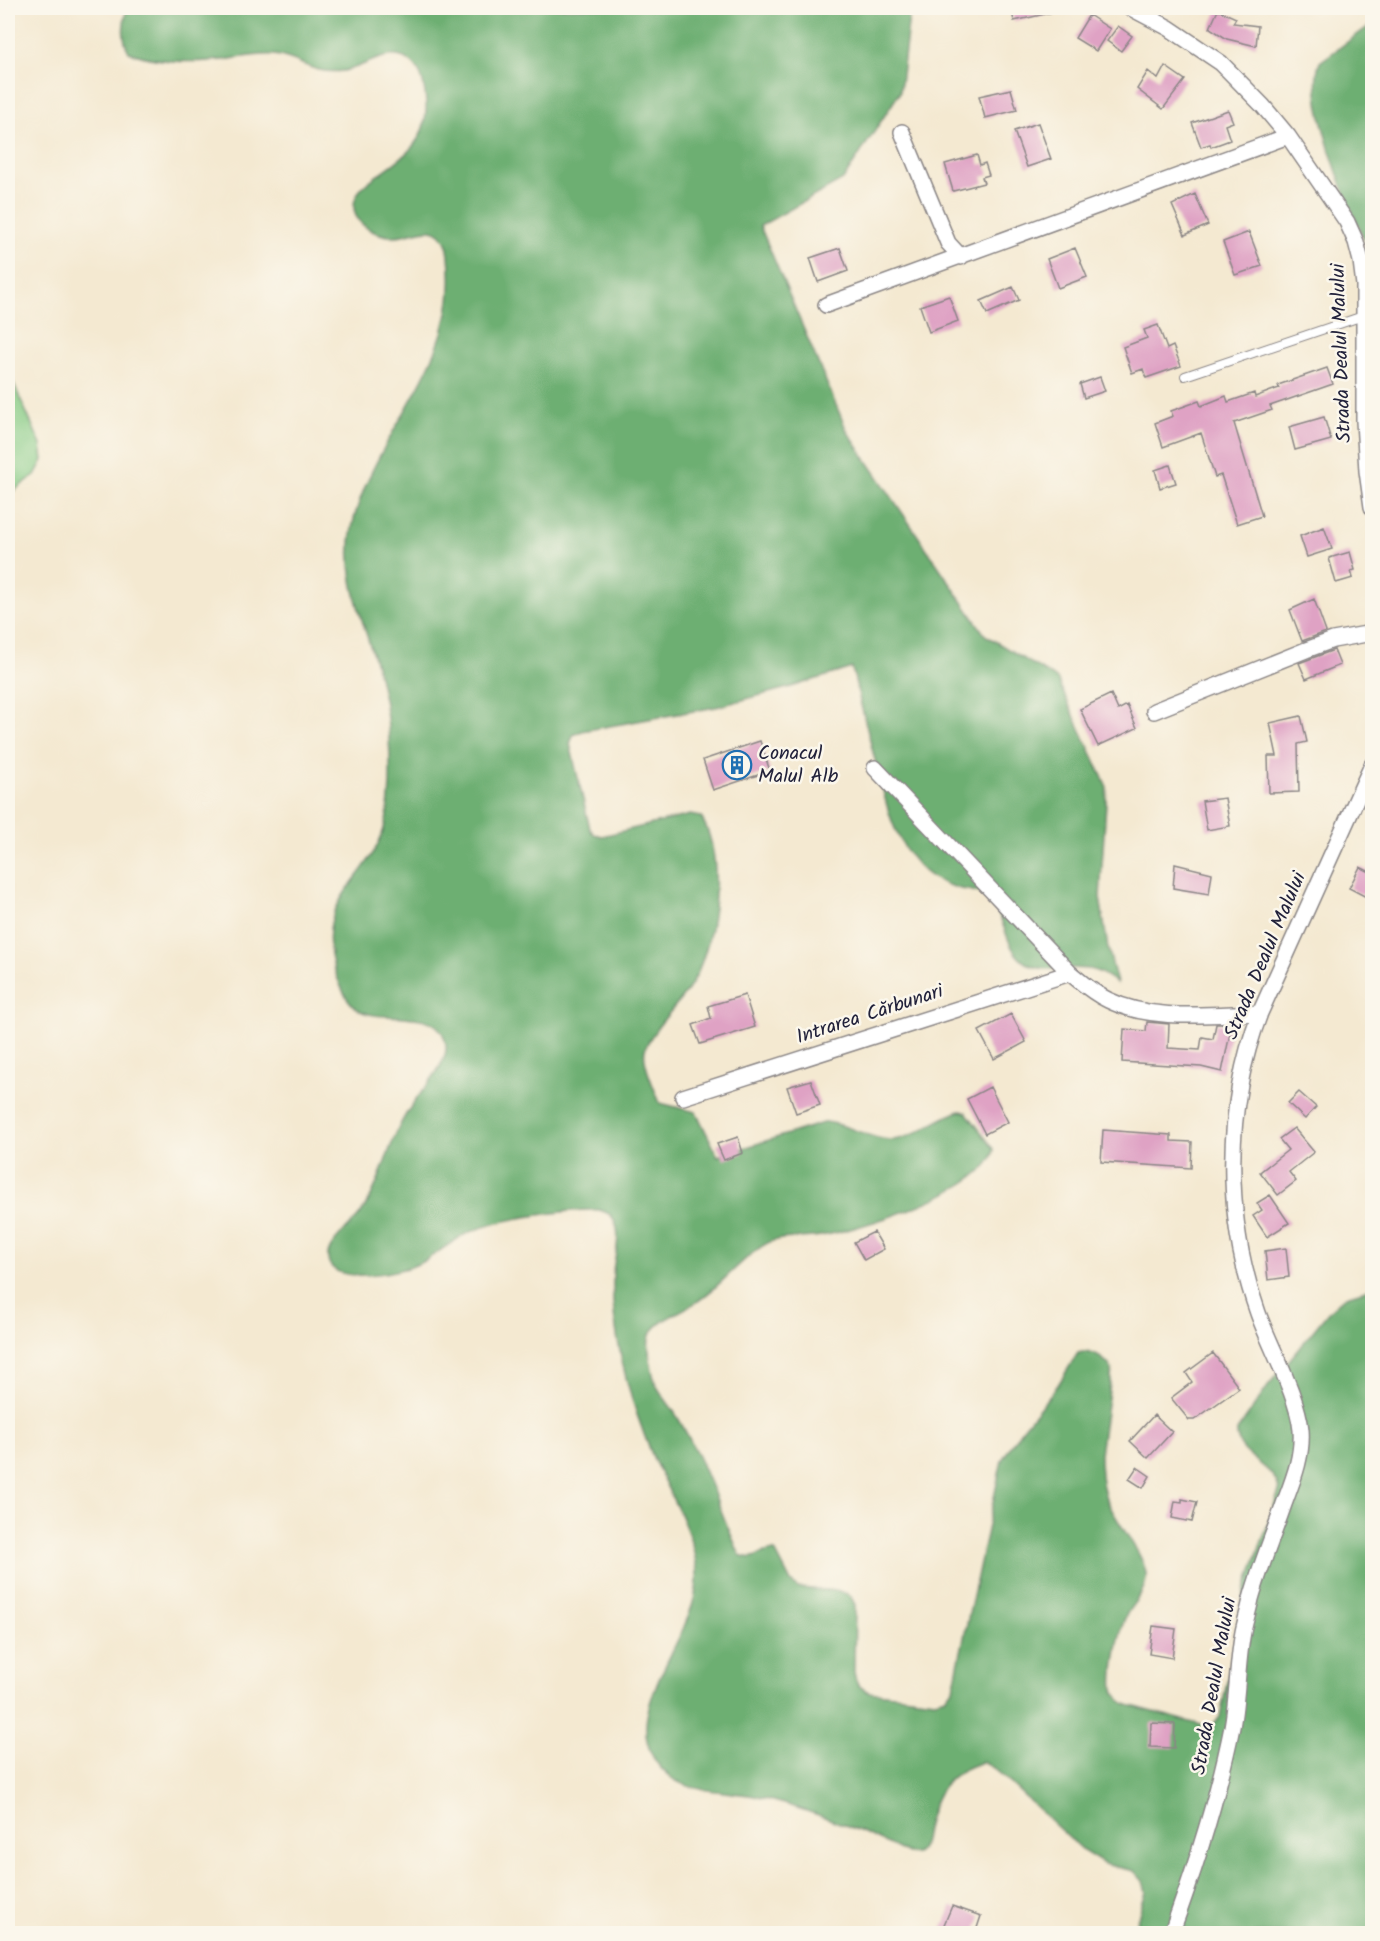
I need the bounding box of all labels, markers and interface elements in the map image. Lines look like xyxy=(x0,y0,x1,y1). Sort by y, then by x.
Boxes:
street label: Strada Dealul Malului xyxy=(1323,262,1361,443)
place label: Conacul Malul Alb xyxy=(758,738,839,793)
building icon: Conacul Malul Alb xyxy=(721,749,753,781)
street label: Strada Dealul Malului xyxy=(1216,866,1316,1045)
street label: Intrarea Cărbunari xyxy=(792,976,949,1054)
street label: Strada Dealul Malului xyxy=(1184,1594,1247,1777)

